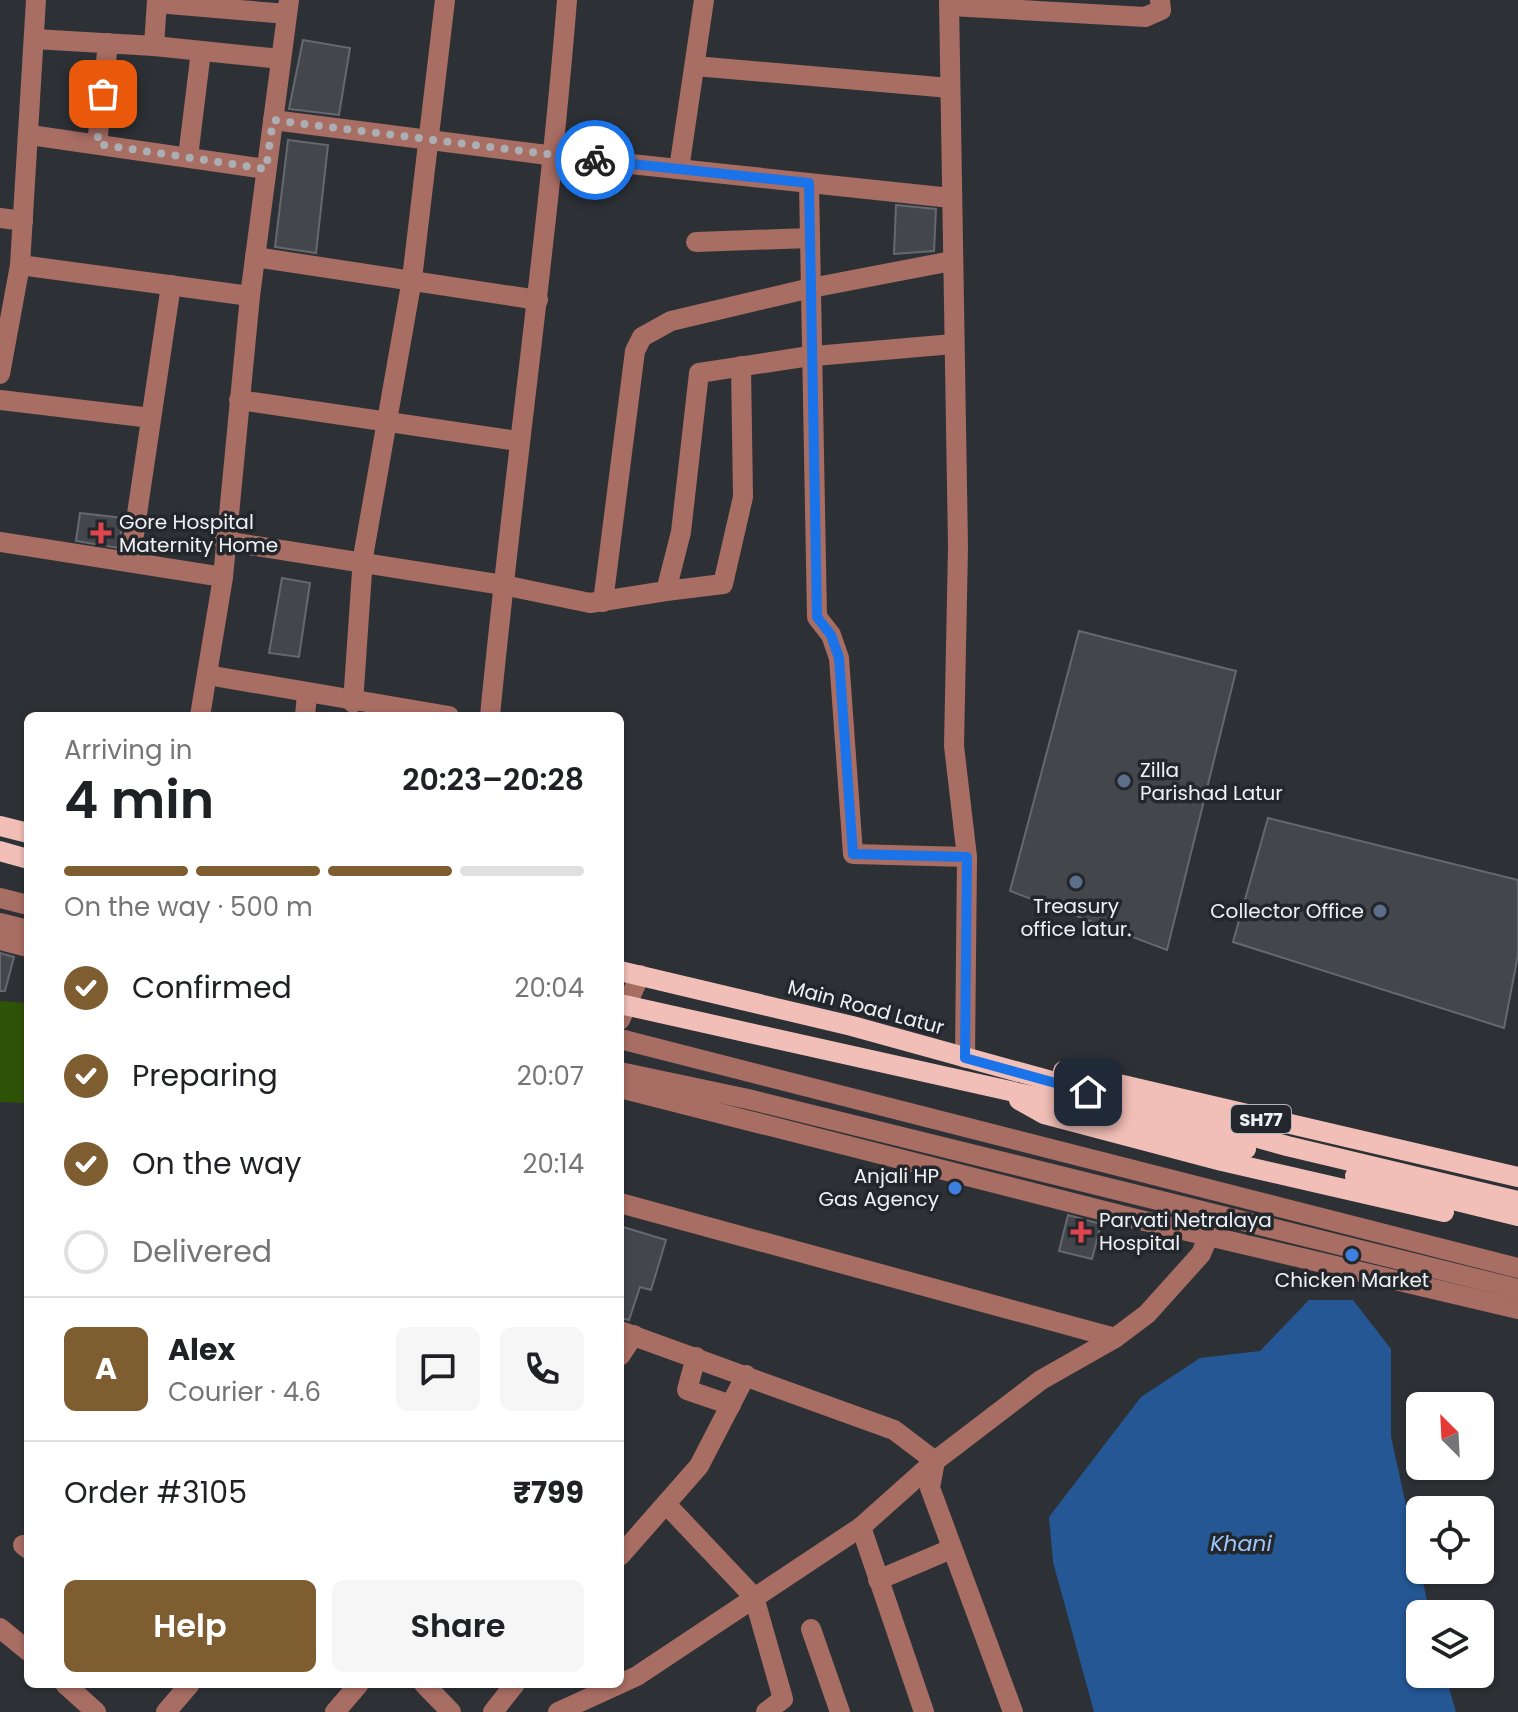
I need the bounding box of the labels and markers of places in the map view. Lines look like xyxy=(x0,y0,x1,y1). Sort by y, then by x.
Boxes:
pin xyxy=(69,60,137,128)
place label: Gore Hospital Maternity Home xyxy=(119,508,278,559)
marker: Gore Hospital Maternity Home xyxy=(90,522,112,544)
place label: Zilla Parishad Latur xyxy=(1140,756,1283,807)
marker: Zilla Parishad Latur xyxy=(1115,772,1133,790)
marker: Treasury office latur. xyxy=(1067,873,1085,891)
place label: Treasury office latur. xyxy=(1021,892,1131,943)
place label: Collector Office xyxy=(1210,897,1364,925)
marker: Collector Office xyxy=(1371,902,1389,920)
pin xyxy=(1054,1058,1122,1126)
place label: Anjali HP Gas Agency xyxy=(819,1162,939,1213)
marker: Anjali HP Gas Agency xyxy=(946,1179,964,1197)
place label: Parvati Netralaya Hospital xyxy=(1099,1206,1272,1257)
marker: Parvati Netralaya Hospital xyxy=(1070,1221,1092,1243)
marker: Chicken Market xyxy=(1343,1246,1361,1264)
place label: Chicken Market xyxy=(1275,1266,1429,1294)

